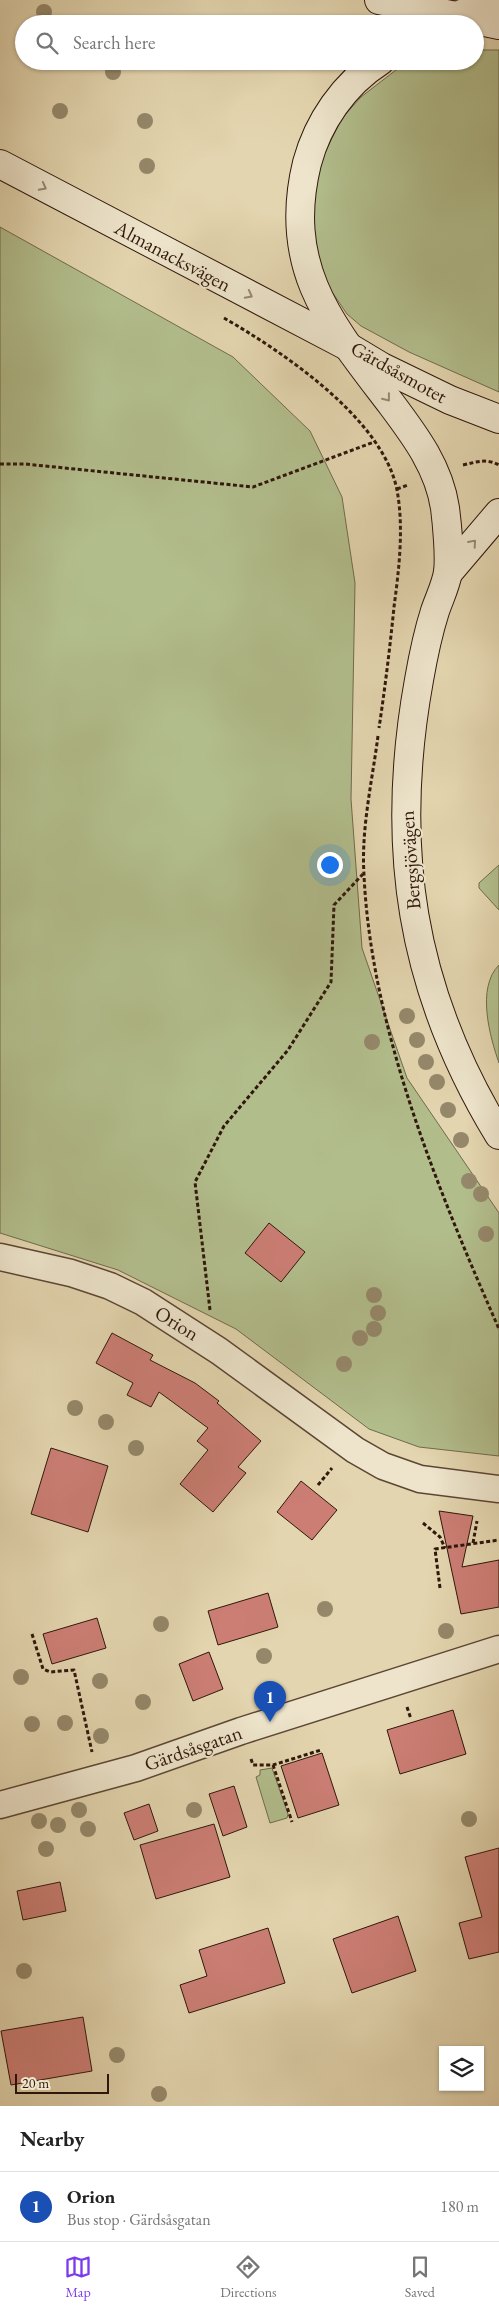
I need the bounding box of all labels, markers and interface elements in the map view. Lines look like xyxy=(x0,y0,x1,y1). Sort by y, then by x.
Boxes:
search box xyxy=(15,15,484,70)
icon: search xyxy=(33,29,61,57)
text: Search here xyxy=(73,30,155,55)
one-way arrow xyxy=(38,181,47,191)
street label: Almanacksvägen xyxy=(109,214,236,298)
one-way arrow xyxy=(244,289,253,299)
street label: Gärdsåsmotet xyxy=(346,335,452,409)
one-way arrow xyxy=(381,393,390,402)
one-way arrow xyxy=(467,539,476,548)
street label: Bergsjövägen xyxy=(394,809,426,910)
your location xyxy=(317,852,343,878)
street label: Orion xyxy=(150,1299,204,1347)
pin: 1 xyxy=(254,1681,286,1722)
street label: Gärdsåsgatan xyxy=(141,1719,246,1777)
map controls xyxy=(439,2046,484,2091)
button: layers xyxy=(439,2046,484,2091)
scale bar xyxy=(15,2071,109,2094)
text: 20 m xyxy=(22,2074,49,2092)
text: Nearby xyxy=(20,2125,84,2152)
text: Orion xyxy=(67,2184,115,2209)
text: 1 xyxy=(32,2196,40,2217)
text: 180 m xyxy=(440,2196,479,2217)
text: Bus stop · Gärdsåsgatan xyxy=(67,2209,211,2230)
tab: Map xyxy=(64,2253,92,2301)
tab: Directions xyxy=(220,2253,277,2301)
tab: Saved xyxy=(405,2253,435,2301)

